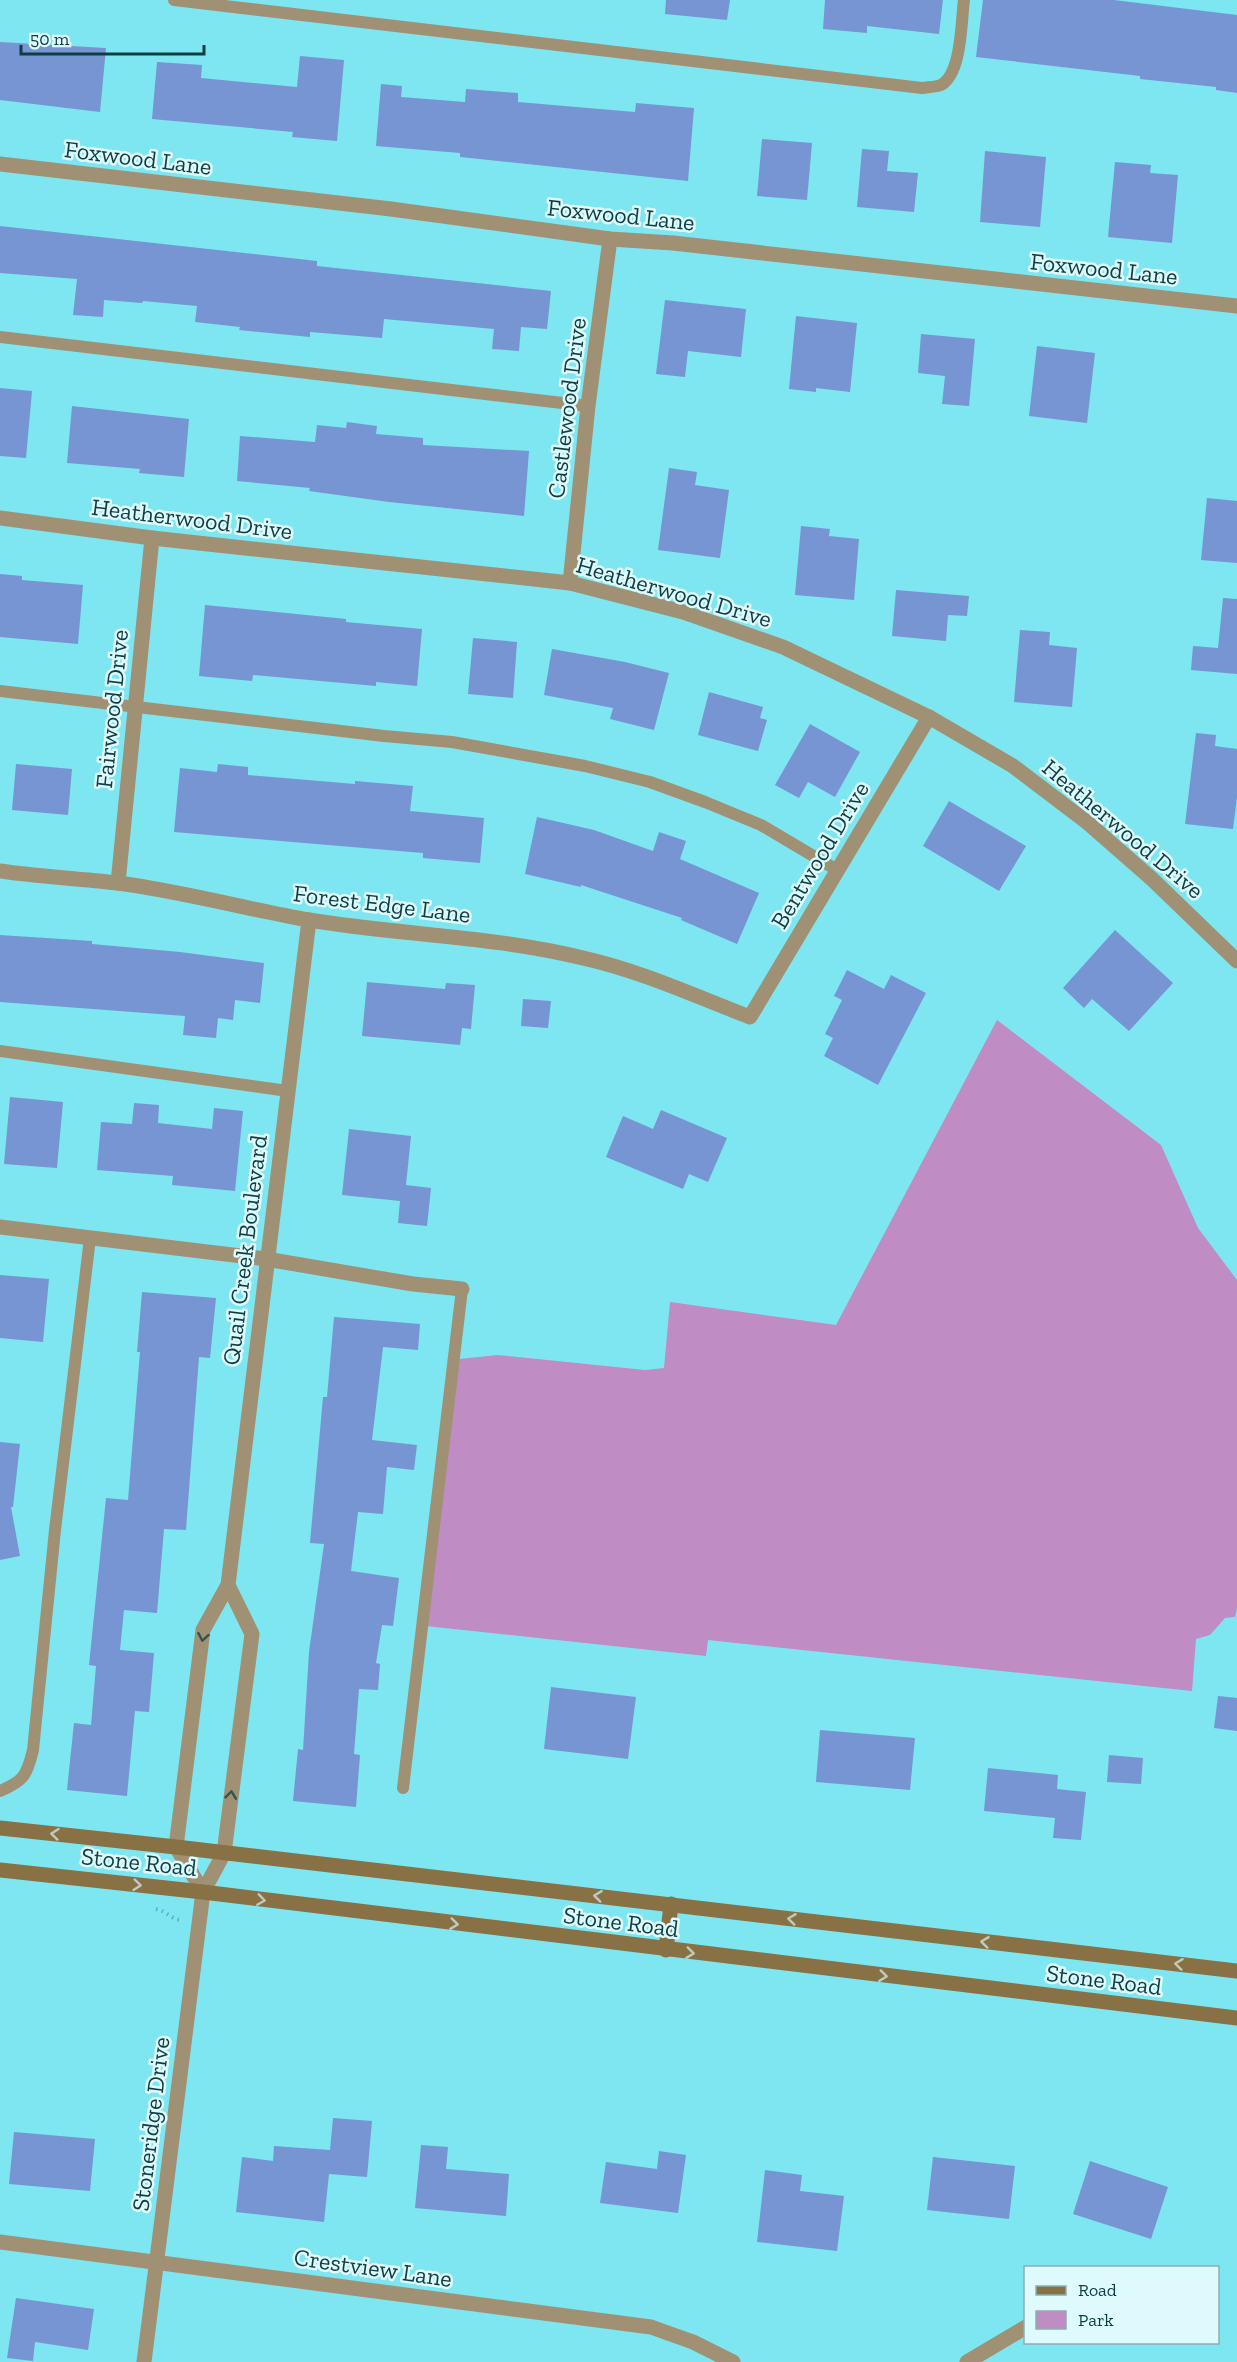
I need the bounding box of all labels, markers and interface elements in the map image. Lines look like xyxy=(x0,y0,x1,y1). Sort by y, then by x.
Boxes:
scale bar xyxy=(21,18,204,56)
text: 50 m xyxy=(30,28,70,50)
street label: Foxwood Lane xyxy=(63,134,213,181)
street label: Foxwood Lane xyxy=(546,192,696,237)
street label: Foxwood Lane xyxy=(1029,246,1179,291)
street label: Castlewood Drive xyxy=(541,316,592,500)
street label: Heatherwood Drive xyxy=(90,492,294,545)
street label: Heatherwood Drive xyxy=(573,550,775,633)
street label: Fairwood Drive xyxy=(89,628,134,790)
street label: Heatherwood Drive xyxy=(1037,753,1210,905)
street label: Bentwood Drive xyxy=(764,776,875,933)
street label: Forest Edge Lane xyxy=(292,878,472,929)
street label: Quail Creek Boulevard xyxy=(216,1133,273,1367)
one-way arrow xyxy=(197,1632,210,1642)
one-way arrow xyxy=(225,1790,237,1799)
one-way arrow xyxy=(51,1828,60,1841)
street label: Stone Road xyxy=(80,1841,198,1882)
one-way arrow xyxy=(133,1878,142,1891)
one-way arrow xyxy=(593,1890,603,1903)
one-way arrow xyxy=(256,1893,265,1906)
street label: Stone Road xyxy=(562,1900,680,1943)
one-way arrow xyxy=(787,1913,796,1926)
one-way arrow xyxy=(450,1917,459,1930)
one-way arrow xyxy=(981,1936,990,1949)
one-way arrow xyxy=(685,1946,694,1958)
street label: Stone Road xyxy=(1045,1958,1163,2001)
one-way arrow xyxy=(1174,1959,1183,1971)
one-way arrow xyxy=(879,1969,888,1982)
street label: Stoneridge Drive xyxy=(125,2035,176,2213)
street label: Crestview Lane xyxy=(292,2242,454,2293)
legend xyxy=(1024,2266,1219,2344)
text: Road xyxy=(1078,2279,1117,2301)
text: Park xyxy=(1078,2309,1114,2331)

